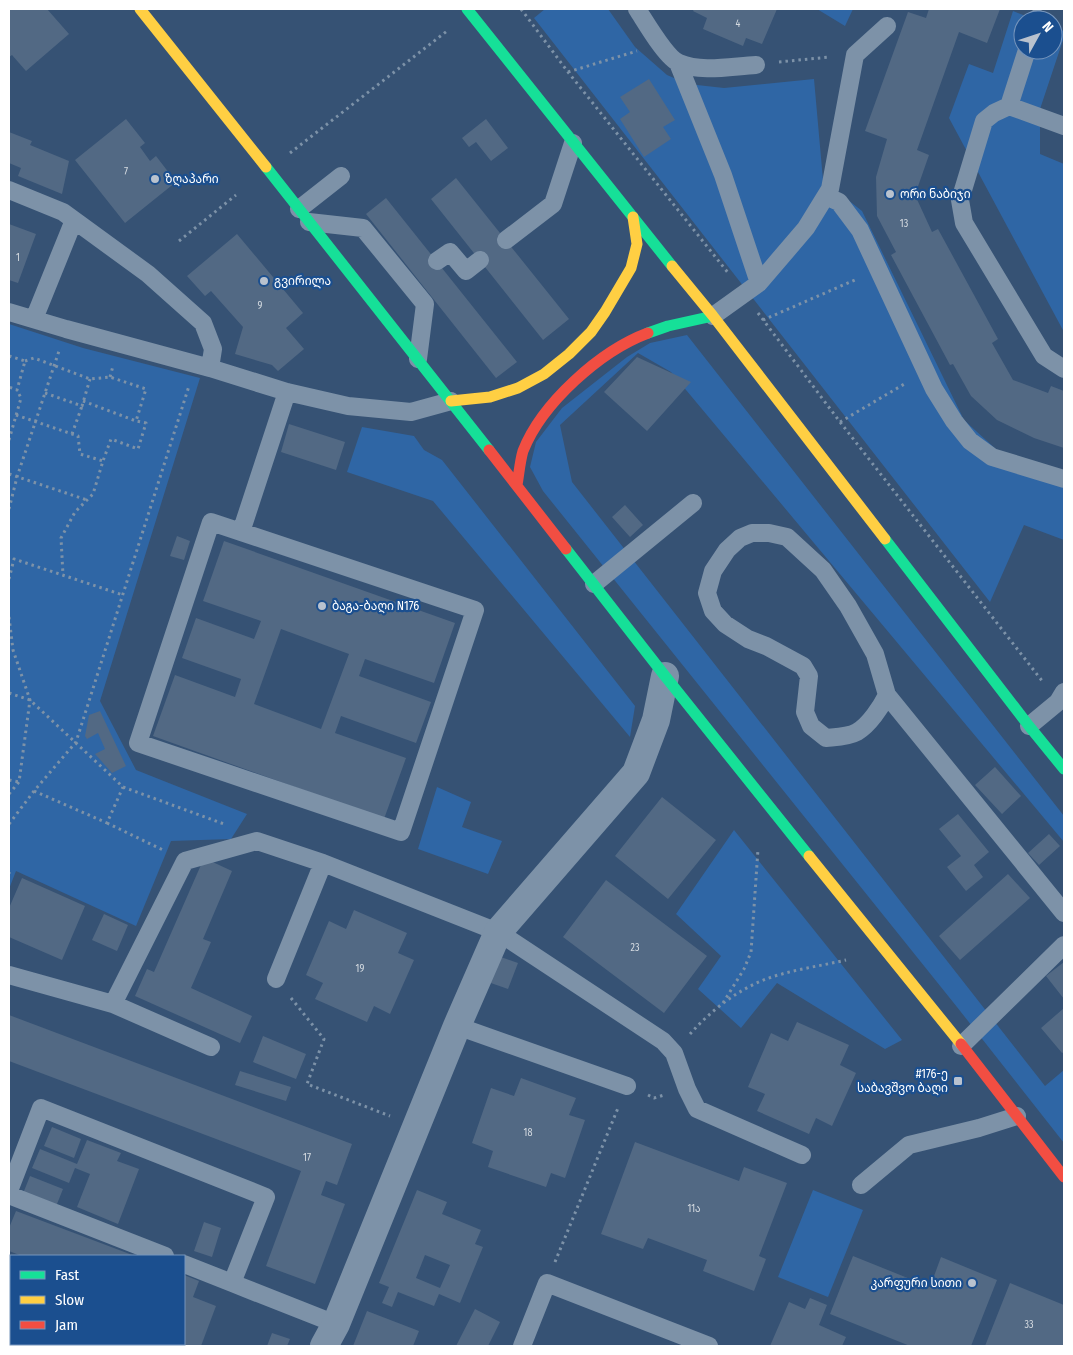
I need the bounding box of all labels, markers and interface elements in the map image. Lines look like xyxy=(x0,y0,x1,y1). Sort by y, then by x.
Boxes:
north arrow xyxy=(1013,10,1063,60)
house number: 4 xyxy=(736,18,741,30)
text: N xyxy=(1038,18,1057,36)
house number: 7 xyxy=(124,166,128,178)
place label: ზღაპარი xyxy=(165,172,219,187)
marker: ზღაპარი xyxy=(149,173,161,185)
place label: ორი ნაბიჯი xyxy=(900,187,971,201)
marker: ორი ნაბიჯი xyxy=(884,188,896,200)
house number: 13 xyxy=(900,218,909,230)
house number: 1 xyxy=(16,252,20,264)
place label: გვირილა xyxy=(274,274,331,289)
marker: გვირილა xyxy=(258,275,270,287)
house number: 9 xyxy=(258,300,263,312)
place label: ბაგა-ბაღი N176 xyxy=(332,599,419,614)
marker: ბაგა-ბაღი N176 xyxy=(316,600,328,612)
house number: 23 xyxy=(631,942,640,954)
house number: 19 xyxy=(356,963,365,975)
place label: #176-ე საბავშვო ბაღი xyxy=(857,1067,948,1096)
marker: #176-ე საბავშვო ბაღი xyxy=(952,1075,964,1087)
house number: 18 xyxy=(524,1127,532,1139)
house number: 17 xyxy=(303,1152,311,1164)
house number: 11ა xyxy=(687,1203,701,1215)
legend xyxy=(10,1255,185,1345)
text: Fast xyxy=(55,1266,79,1284)
place label: კარფური სითი xyxy=(870,1276,962,1290)
marker: კარფური სითი xyxy=(966,1277,978,1289)
text: Slow xyxy=(55,1291,84,1309)
text: Jam xyxy=(55,1316,78,1334)
house number: 33 xyxy=(1024,1319,1034,1331)

